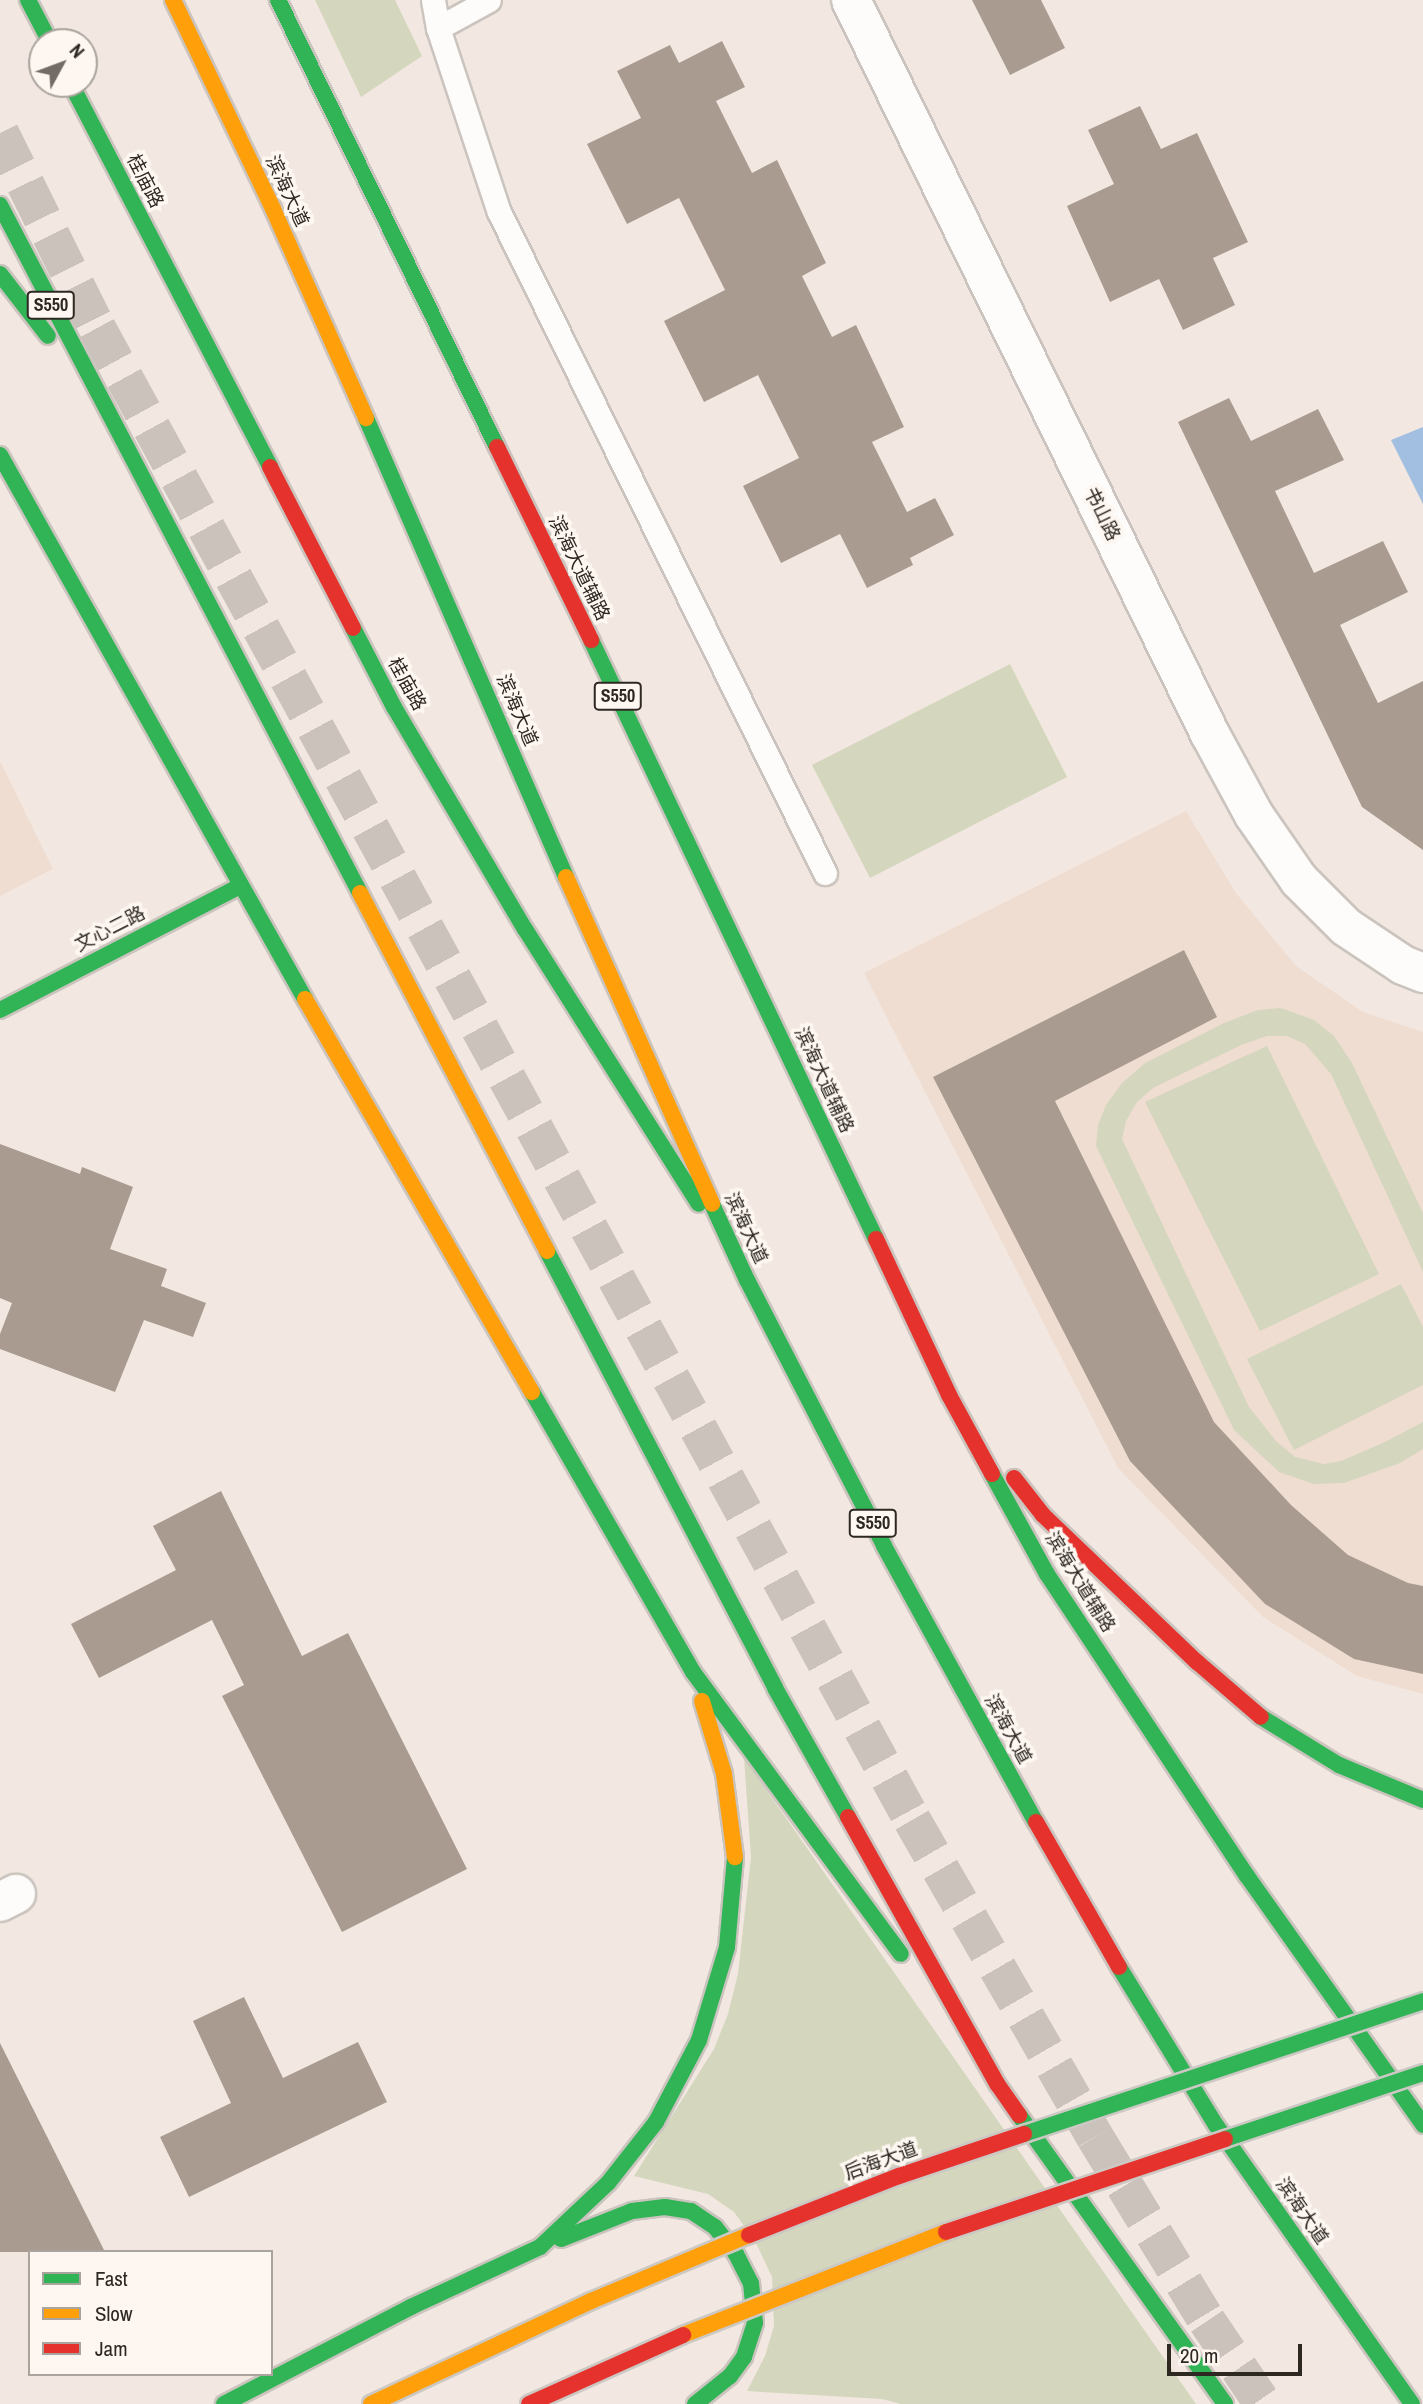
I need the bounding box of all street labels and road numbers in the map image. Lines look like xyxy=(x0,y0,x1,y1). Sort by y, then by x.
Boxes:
street label: 桂庙路 xyxy=(122,150,168,212)
street label: 滨海大道 xyxy=(261,152,313,230)
road number: S550 xyxy=(26,290,76,320)
street label: 书山路 xyxy=(1079,483,1125,545)
street label: 滨海大道辅路 xyxy=(544,512,614,624)
street label: 桂庙路 xyxy=(383,654,431,714)
street label: 滨海大道 xyxy=(492,671,542,749)
road number: S550 xyxy=(594,682,642,710)
street label: 文心二路 xyxy=(71,902,149,956)
street label: 滨海大道辅路 xyxy=(790,1024,858,1136)
street label: 滨海大道 xyxy=(720,1189,772,1267)
road number: S550 xyxy=(848,1508,898,1538)
street label: 滨海大道辅路 xyxy=(1040,1528,1120,1636)
street label: 滨海大道 xyxy=(980,1690,1036,1768)
street label: 后海大道 xyxy=(841,2137,921,2185)
street label: 滨海大道 xyxy=(1271,2173,1333,2249)

